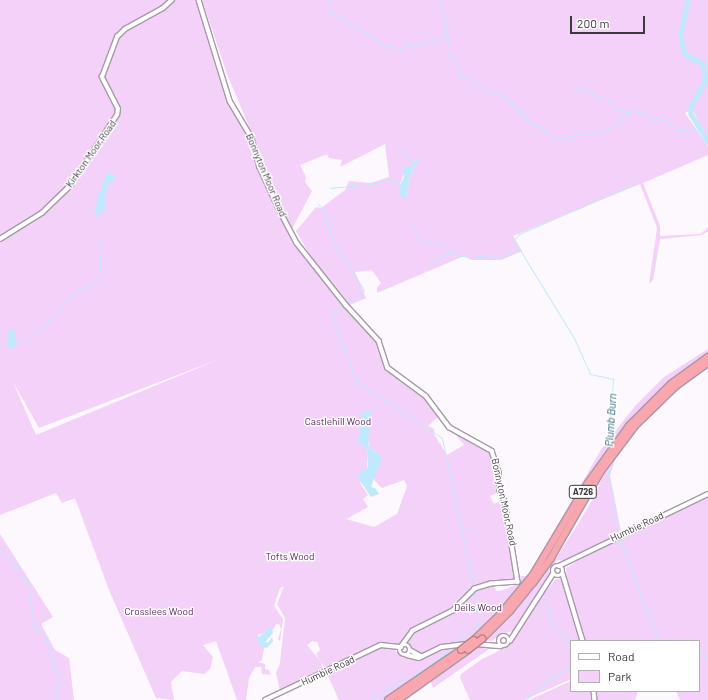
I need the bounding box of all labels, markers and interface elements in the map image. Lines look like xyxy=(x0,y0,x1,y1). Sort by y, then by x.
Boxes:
scale bar xyxy=(572,8,647,34)
text: 200 m xyxy=(577,16,609,30)
street label: Kirkton Moor Road xyxy=(63,118,119,190)
street label: Bonnyton Moor Road xyxy=(243,132,289,218)
water label: Plumb Burn xyxy=(603,393,619,447)
park label: Castlehill Wood xyxy=(305,416,371,428)
street label: Bonnyton Moor Road xyxy=(489,457,519,547)
road number: A726 xyxy=(568,485,598,499)
street label: Humbie Road xyxy=(608,509,666,545)
park label: Tofts Wood xyxy=(265,551,315,563)
park label: Deils Wood xyxy=(454,602,502,614)
park label: Crosslees Wood xyxy=(125,606,193,618)
legend xyxy=(570,640,700,692)
text: Road xyxy=(608,649,635,663)
street label: Humbie Road xyxy=(299,653,357,689)
text: Park xyxy=(608,669,632,683)

